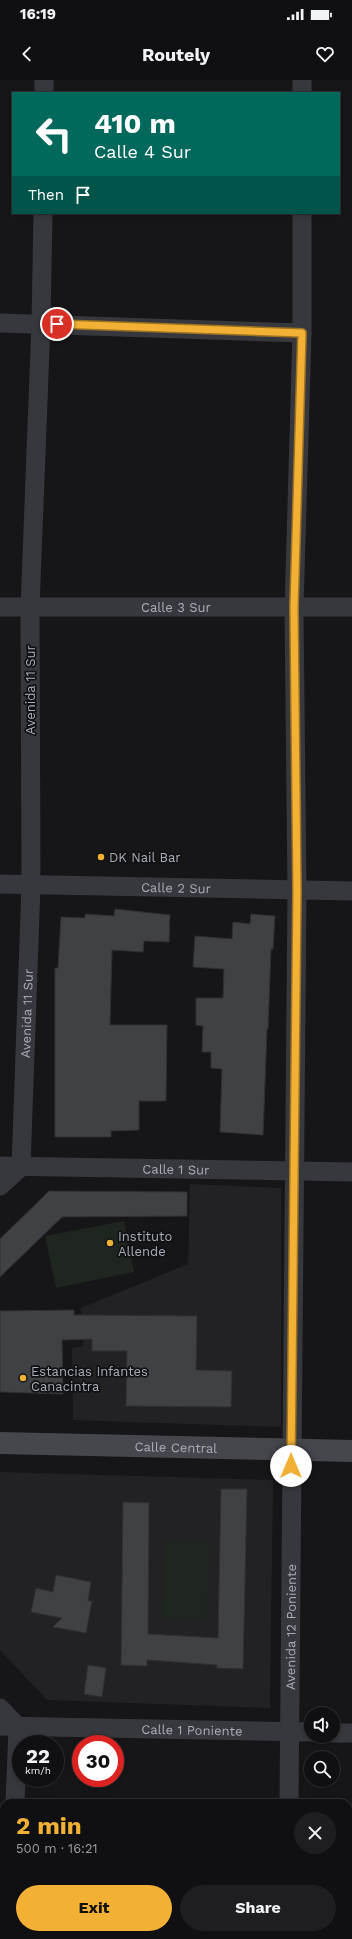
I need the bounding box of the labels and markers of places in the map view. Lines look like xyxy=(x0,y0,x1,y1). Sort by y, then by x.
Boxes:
pin xyxy=(40,307,74,341)
place label: DK Nail Bar xyxy=(109,850,181,865)
marker: DK Nail Bar xyxy=(96,852,106,862)
place label: Instituto Allende xyxy=(118,1229,173,1259)
marker: Instituto Allende xyxy=(105,1238,115,1248)
place label: Estancias Infantes Canacintra xyxy=(31,1364,148,1394)
marker: Estancias Infantes Canacintra xyxy=(18,1373,28,1383)

